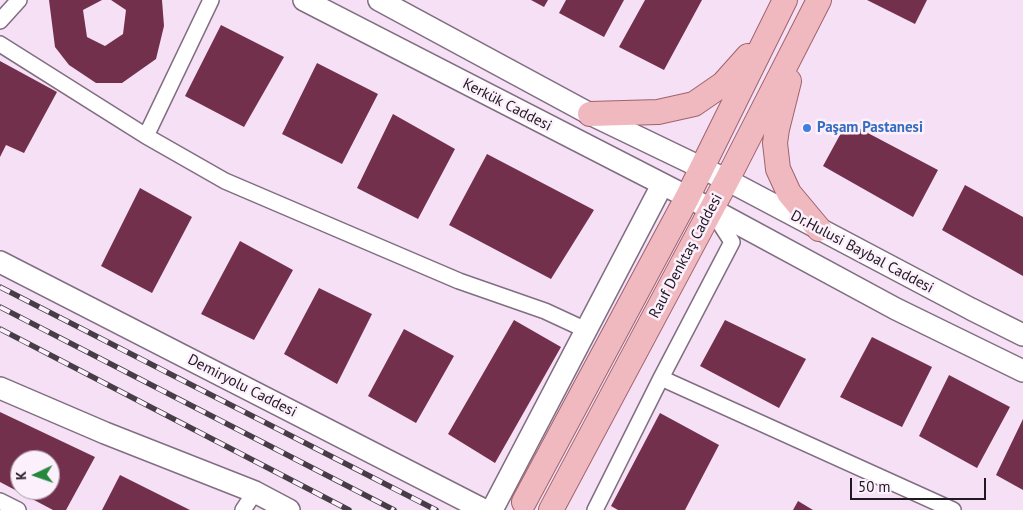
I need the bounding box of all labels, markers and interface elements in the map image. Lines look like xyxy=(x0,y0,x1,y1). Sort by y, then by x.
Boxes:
street label: Kerkük Caddesi xyxy=(459,75,555,135)
place label: Paşam Pastanesi xyxy=(817,119,923,137)
marker: Paşam Pastanesi xyxy=(801,122,813,134)
street label: Rauf Denktaş Caddesi xyxy=(646,191,726,321)
street label: Dr.Hulusi Baybal Caddesi xyxy=(788,207,936,297)
street label: Demiryolu Caddesi xyxy=(184,351,300,421)
north arrow xyxy=(10,450,60,500)
scale bar xyxy=(853,468,989,500)
text: K xyxy=(12,471,30,481)
text: 50 m xyxy=(858,477,891,496)

